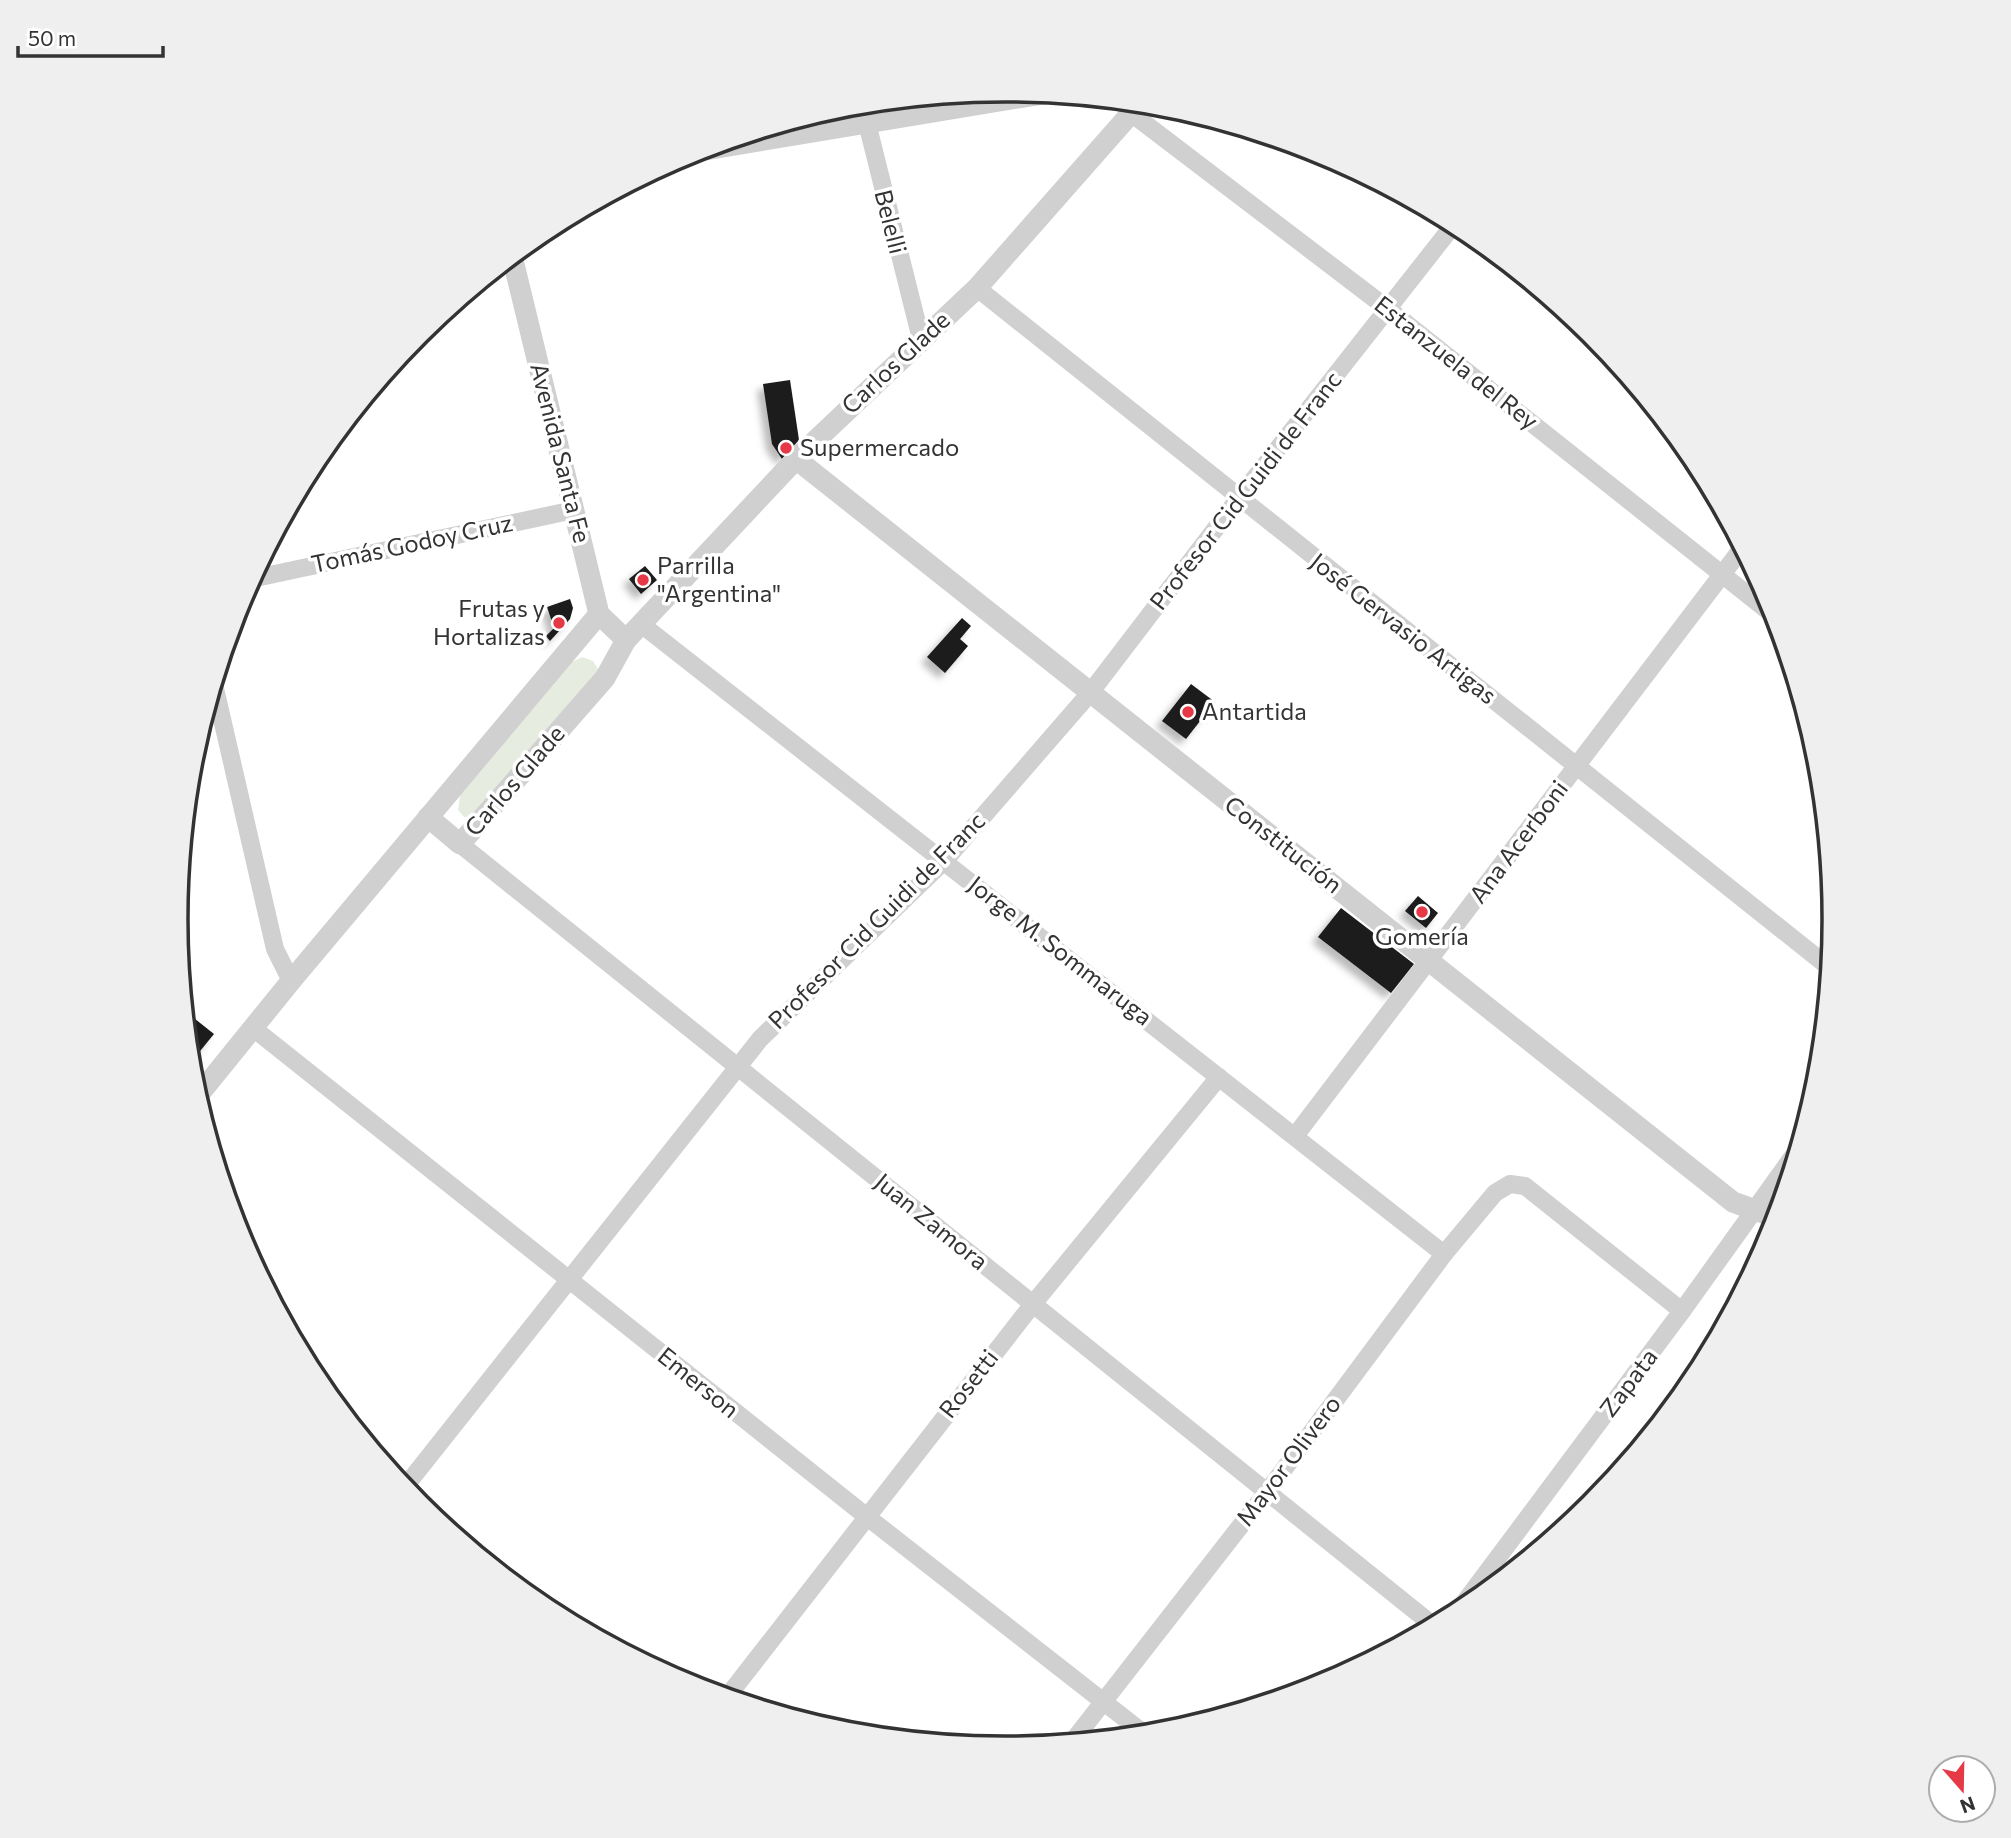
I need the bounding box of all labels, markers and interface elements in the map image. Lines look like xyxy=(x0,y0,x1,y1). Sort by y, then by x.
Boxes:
scale bar xyxy=(18,14,163,58)
text: 50 m xyxy=(28,25,76,50)
street label: Belelli xyxy=(869,186,913,257)
street label: Estanzuela del Rey xyxy=(1369,289,1545,435)
street label: Carlos Glade xyxy=(835,305,955,419)
street label: Avenida Santa Fe xyxy=(525,360,598,546)
street label: Profesor Cid Guidi de Franc xyxy=(1143,365,1347,615)
place label: Supermercado xyxy=(800,432,959,461)
marker: Supermercado xyxy=(778,440,794,456)
street label: Tomás Godoy Cruz xyxy=(308,507,515,578)
street label: José Gervasio Artigas xyxy=(1305,546,1503,709)
place label: Parrilla "Argentina" xyxy=(657,550,781,607)
marker: Parrilla "Argentina" xyxy=(635,572,651,588)
place label: Frutas y Hortalizas xyxy=(433,593,545,650)
marker: Frutas y Hortalizas xyxy=(551,615,567,631)
place label: Antartida xyxy=(1202,696,1307,725)
marker: Antartida xyxy=(1180,704,1196,720)
street label: Carlos Glade xyxy=(458,719,570,841)
street label: Ana Acerboni xyxy=(1462,774,1573,908)
street label: Constitución xyxy=(1220,789,1348,899)
street label: Profesor Cid Guidi de Franc xyxy=(762,806,990,1034)
street label: Jorge M. Sommaruga xyxy=(963,869,1159,1031)
marker: Gomería xyxy=(1414,904,1430,920)
place label: Gomería xyxy=(1375,921,1469,950)
street label: Juan Zamora xyxy=(870,1166,994,1275)
street label: Emerson xyxy=(653,1340,745,1423)
street label: Zapata xyxy=(1593,1342,1663,1422)
street label: Rosetti xyxy=(932,1343,1003,1423)
street label: Mayor Olivero xyxy=(1229,1389,1346,1531)
north arrow xyxy=(1927,1754,1997,1824)
text: N xyxy=(1957,1792,1979,1819)

